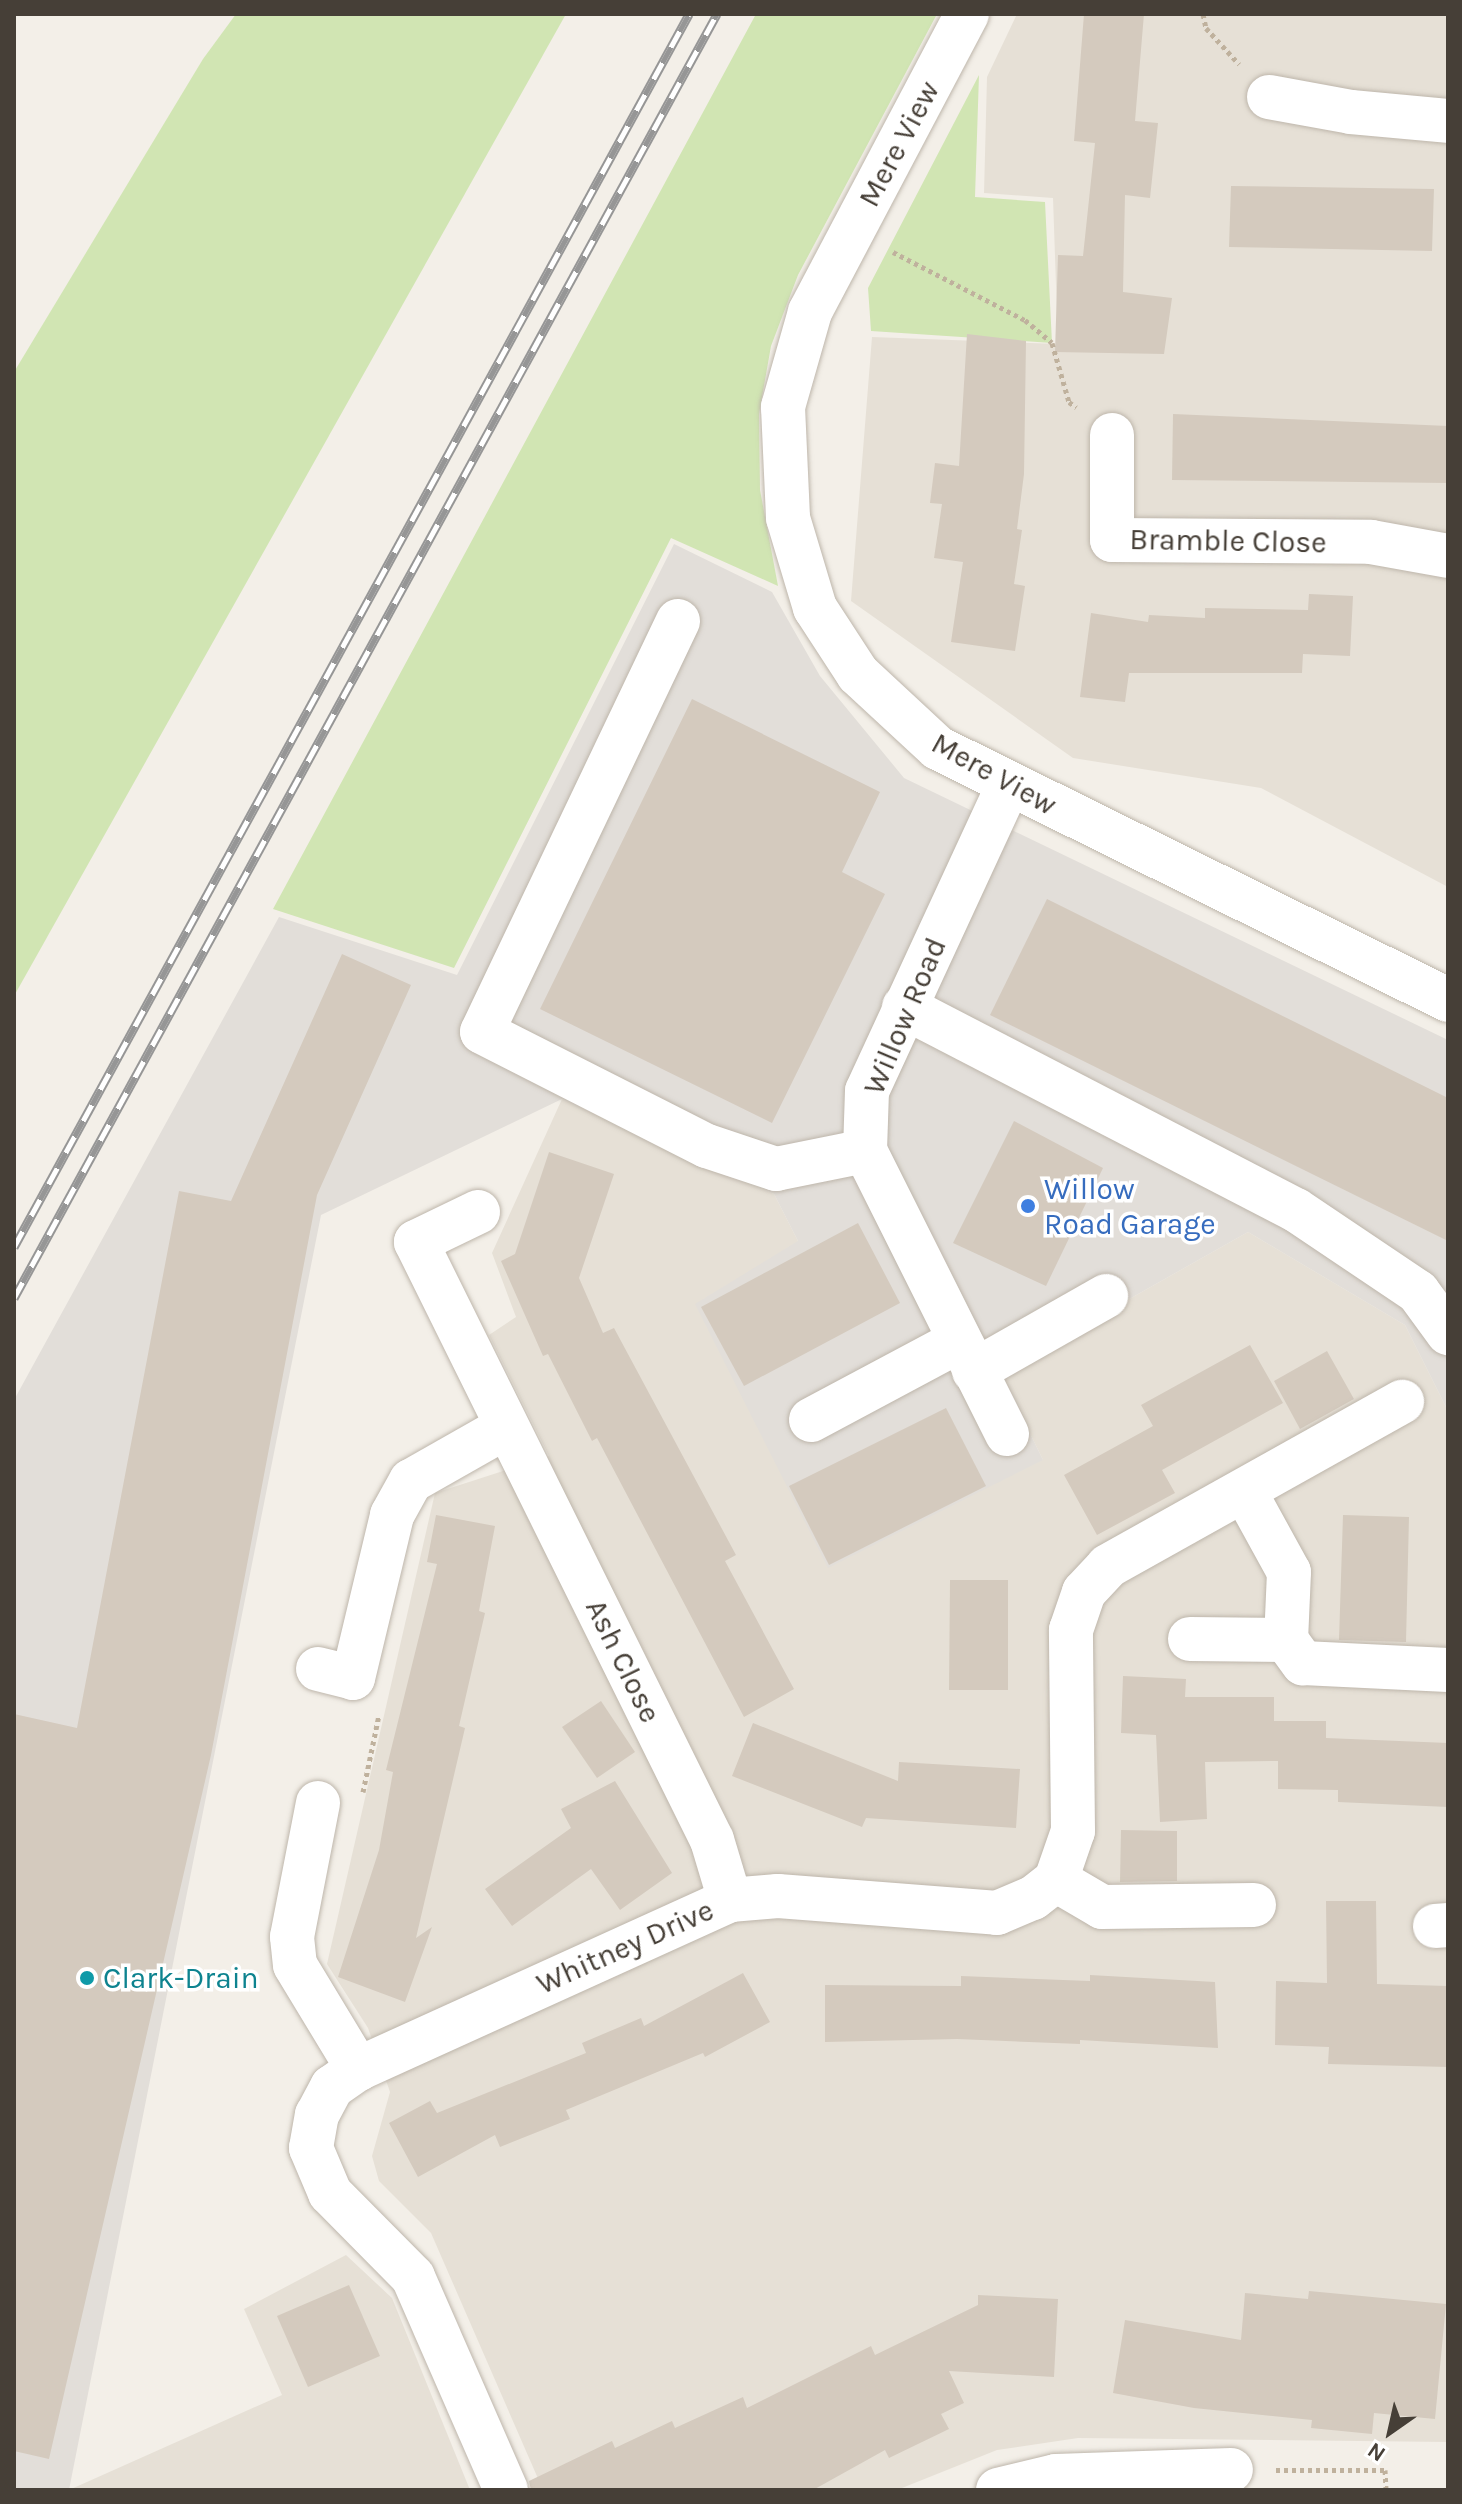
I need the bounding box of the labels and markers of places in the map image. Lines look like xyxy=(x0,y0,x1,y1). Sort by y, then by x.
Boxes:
place label: Willow Road Garage xyxy=(1044,1171,1216,1242)
marker: Willow Road Garage xyxy=(1019,1197,1037,1215)
place label: Clark-Drain xyxy=(103,1960,259,1996)
marker: Clark-Drain xyxy=(78,1969,96,1987)

